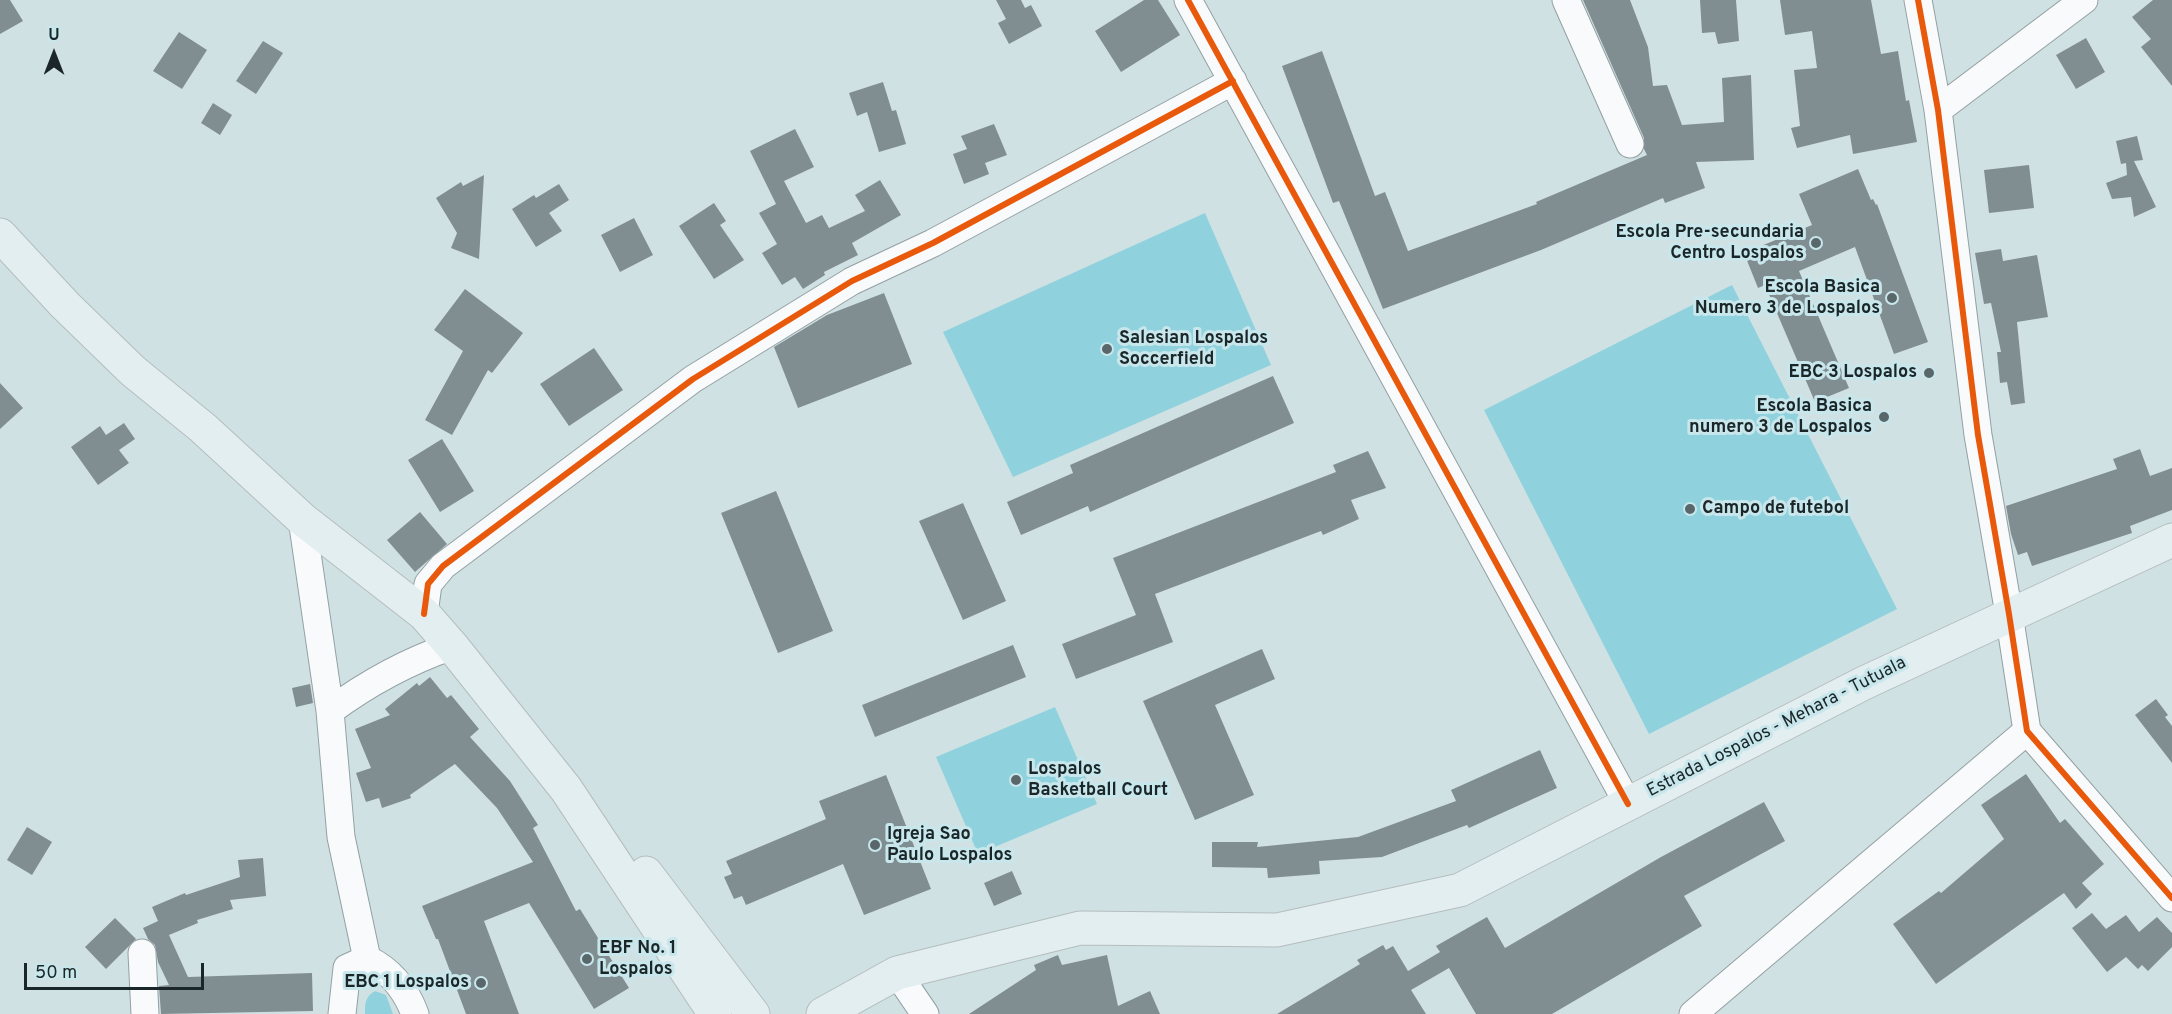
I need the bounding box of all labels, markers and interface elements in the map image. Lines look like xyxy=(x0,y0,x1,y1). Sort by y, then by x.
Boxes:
north arrow xyxy=(24,24,84,84)
text: U xyxy=(48,26,60,46)
place label: Escola Pre-secundaria Centro Lospalos xyxy=(1615,222,1804,264)
marker: Escola Pre-secundaria Centro Lospalos xyxy=(1809,236,1823,250)
place label: Escola Basica Numero 3 de Lospalos xyxy=(1695,277,1880,320)
marker: Escola Basica Numero 3 de Lospalos xyxy=(1885,291,1899,305)
place label: Salesian Lospalos Soccerfield xyxy=(1119,328,1268,370)
marker: Salesian Lospalos Soccerfield xyxy=(1100,342,1114,356)
place label: EBC 3 Lospalos xyxy=(1789,362,1917,384)
marker: EBC 3 Lospalos xyxy=(1922,366,1936,380)
place label: Escola Basica numero 3 de Lospalos xyxy=(1689,396,1872,438)
marker: Escola Basica numero 3 de Lospalos xyxy=(1877,410,1891,424)
place label: Campo de futebol xyxy=(1702,498,1849,520)
marker: Campo de futebol xyxy=(1683,502,1697,516)
street label: Estrada Lospalos - Mehara - Tutuala xyxy=(1644,653,1910,803)
place label: Lospalos Basketball Court xyxy=(1028,759,1168,802)
marker: Lospalos Basketball Court xyxy=(1009,773,1023,787)
place label: Igreja Sao Paulo Lospalos xyxy=(887,824,1012,866)
marker: Igreja Sao Paulo Lospalos xyxy=(868,838,882,852)
place label: EBF No. 1 Lospalos xyxy=(599,938,676,980)
scale bar xyxy=(27,951,207,989)
marker: EBF No. 1 Lospalos xyxy=(580,952,594,966)
text: 50 m xyxy=(35,962,77,985)
place label: EBC 1 Lospalos xyxy=(344,972,469,994)
marker: EBC 1 Lospalos xyxy=(474,976,488,990)

